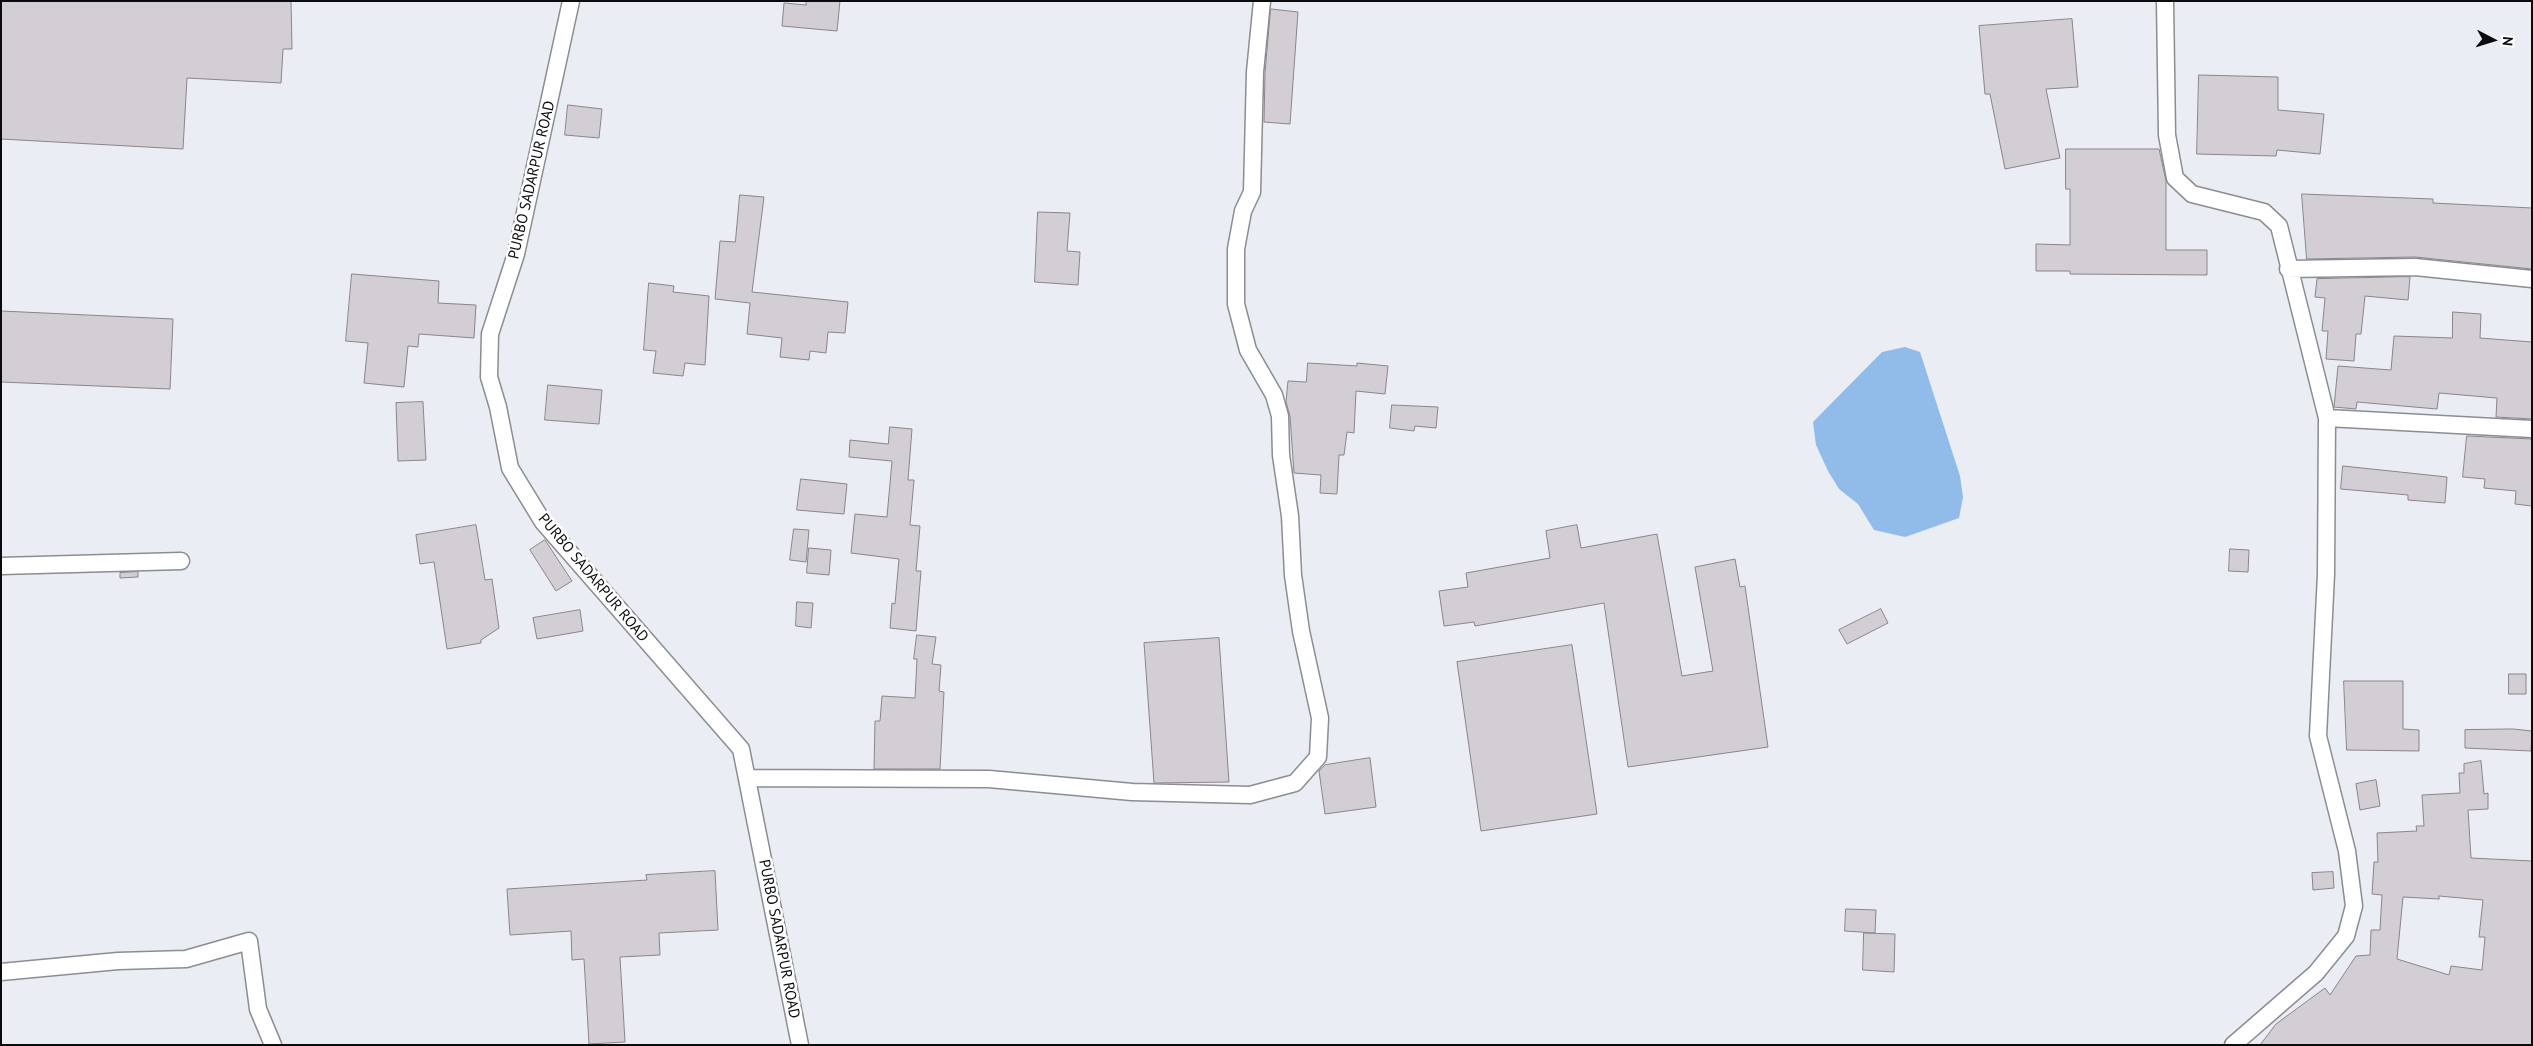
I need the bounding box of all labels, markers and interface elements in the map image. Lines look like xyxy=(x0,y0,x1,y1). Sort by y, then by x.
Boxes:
north arrow xyxy=(2468,15,2518,65)
text: N xyxy=(2499,36,2517,47)
street label: PURBO SADARPUR ROAD xyxy=(505,99,559,261)
street label: PURBO SADARPUR ROAD xyxy=(534,510,652,646)
street label: PURBO SADARPUR ROAD xyxy=(755,858,803,1020)

